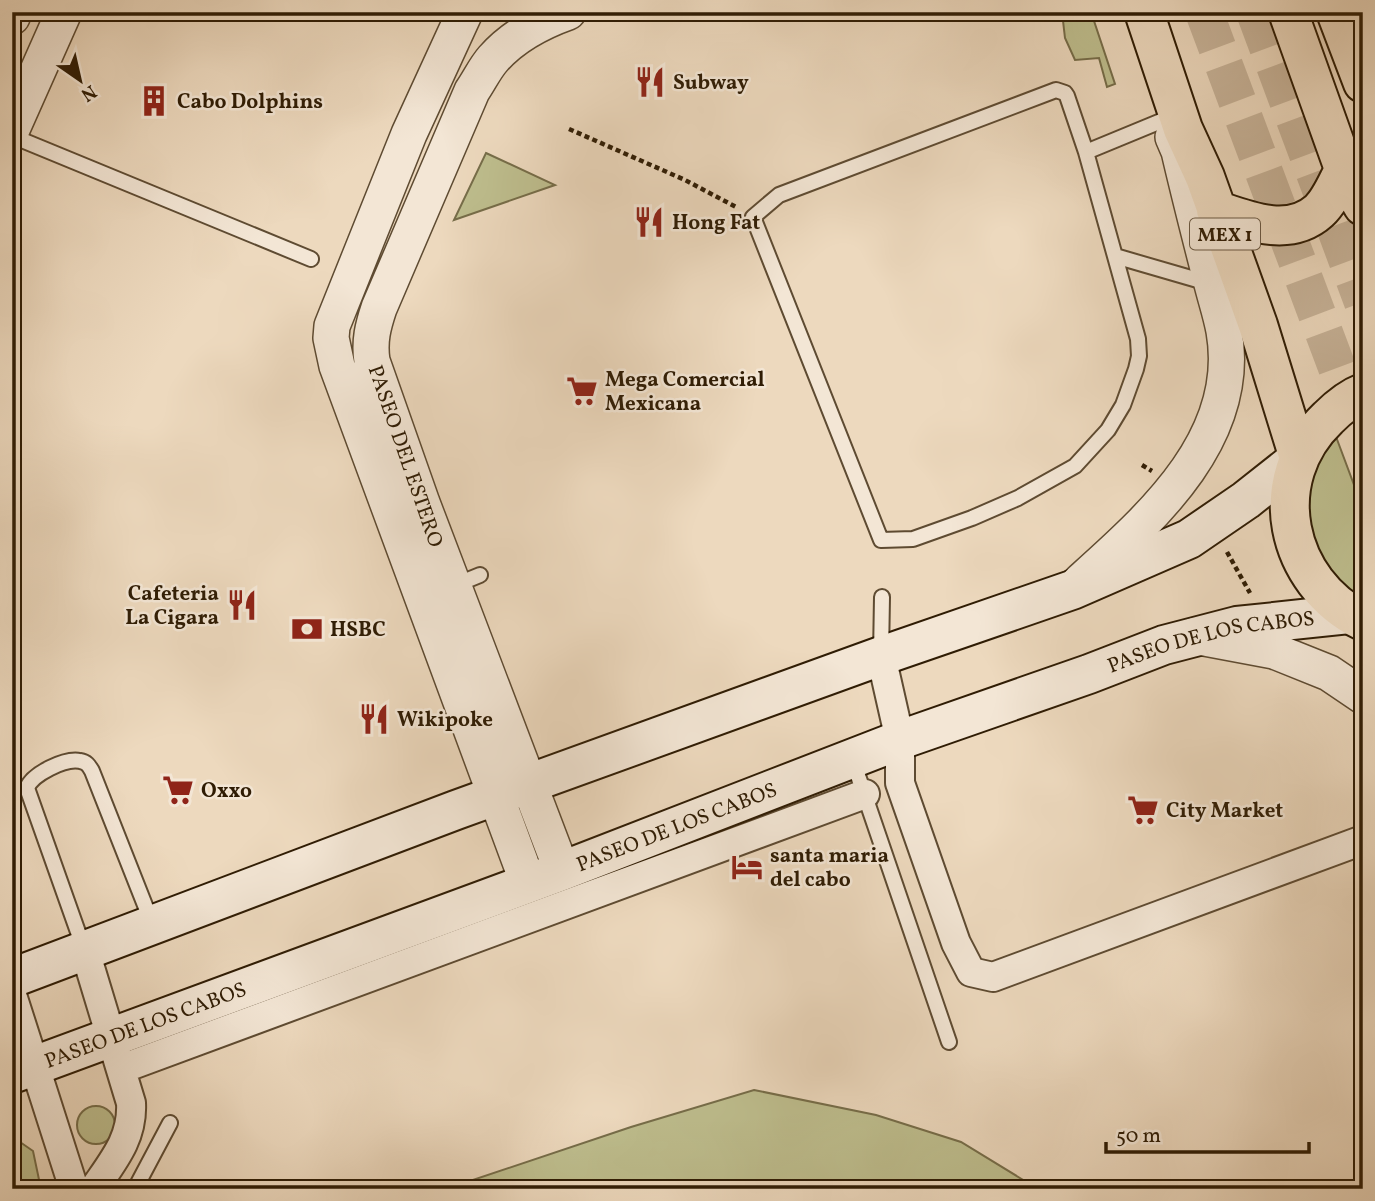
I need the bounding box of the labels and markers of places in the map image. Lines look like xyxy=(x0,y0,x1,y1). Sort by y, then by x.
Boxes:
restaurant icon: Subway xyxy=(633,65,667,99)
place label: Subway xyxy=(673,69,749,98)
building icon: Cabo Dolphins xyxy=(137,84,171,118)
place label: Cabo Dolphins xyxy=(177,88,323,117)
restaurant icon: Hong Fat xyxy=(632,205,666,239)
place label: Hong Fat xyxy=(672,209,760,238)
place label: Mega Comercial Mexicana xyxy=(605,366,765,419)
supermarket icon: Mega Comercial Mexicana xyxy=(565,374,599,408)
place label: Cafeteria La Cigara xyxy=(125,580,219,633)
restaurant icon: Cafeteria La Cigara xyxy=(225,588,259,622)
bank icon: HSBC xyxy=(290,612,324,646)
place label: HSBC xyxy=(330,616,386,645)
restaurant icon: Wikipoke xyxy=(357,702,391,736)
place label: Wikipoke xyxy=(397,706,493,735)
supermarket icon: Oxxo xyxy=(161,773,195,807)
place label: Oxxo xyxy=(201,777,252,806)
supermarket icon: City Market xyxy=(1126,793,1160,827)
place label: City Market xyxy=(1166,797,1283,826)
place label: santa maria del cabo xyxy=(770,842,889,895)
hotel icon: santa maria del cabo xyxy=(730,850,764,884)

